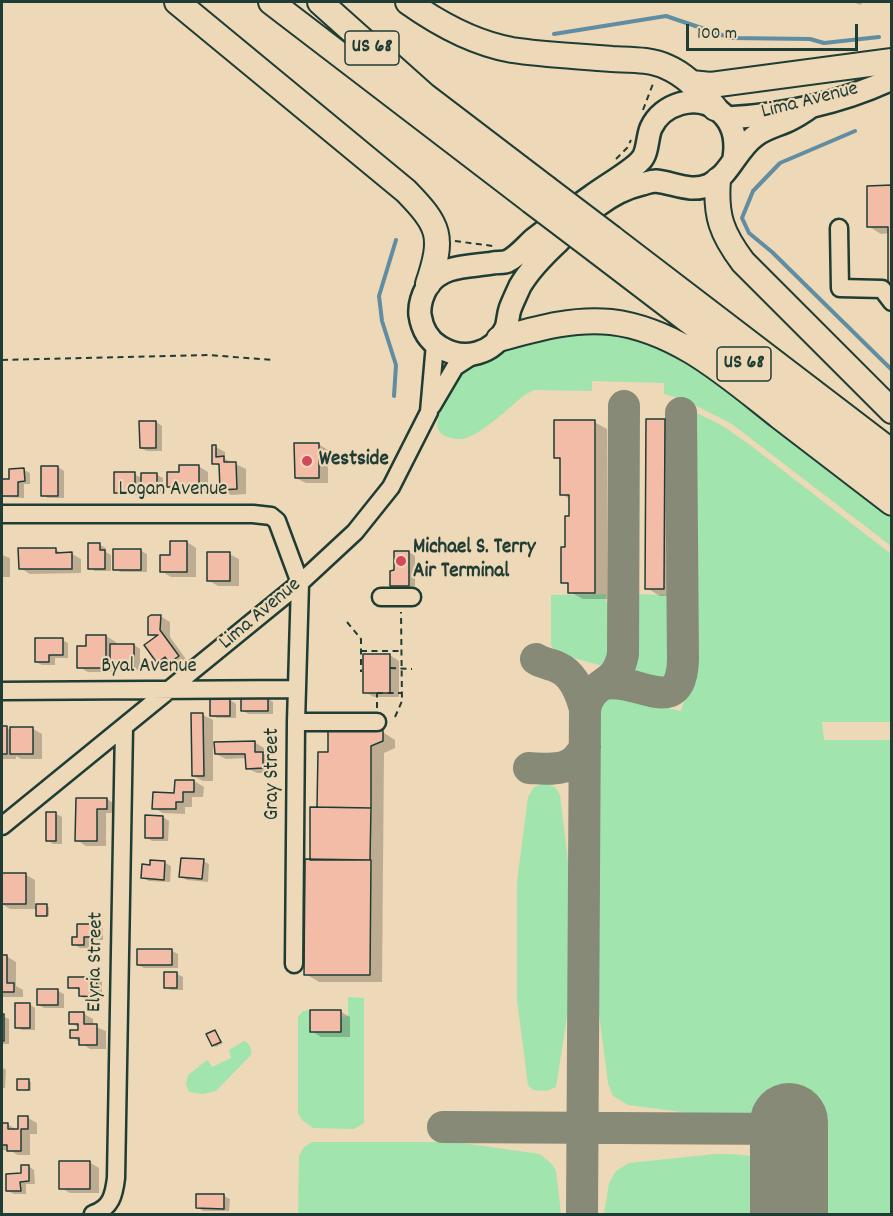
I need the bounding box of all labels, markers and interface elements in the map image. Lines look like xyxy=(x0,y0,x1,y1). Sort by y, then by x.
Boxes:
scale bar xyxy=(689,12,862,50)
text: 100 m xyxy=(697,22,737,47)
road number: US 68 xyxy=(345,31,399,65)
street label: Lima Avenue xyxy=(759,78,861,126)
road number: US 68 xyxy=(717,347,771,381)
place label: Westside xyxy=(319,448,389,474)
marker: Westside xyxy=(300,454,314,468)
street label: Logan Avenue xyxy=(119,478,227,504)
place label: Michael S. Terry Air Terminal xyxy=(413,536,535,586)
marker: Michael S. Terry Air Terminal xyxy=(394,554,408,568)
street label: Lima Avenue xyxy=(215,574,307,656)
street label: Byal Avenue xyxy=(101,655,197,681)
street label: Gray Street xyxy=(261,728,287,820)
street label: Elyria Street xyxy=(84,912,110,1012)

